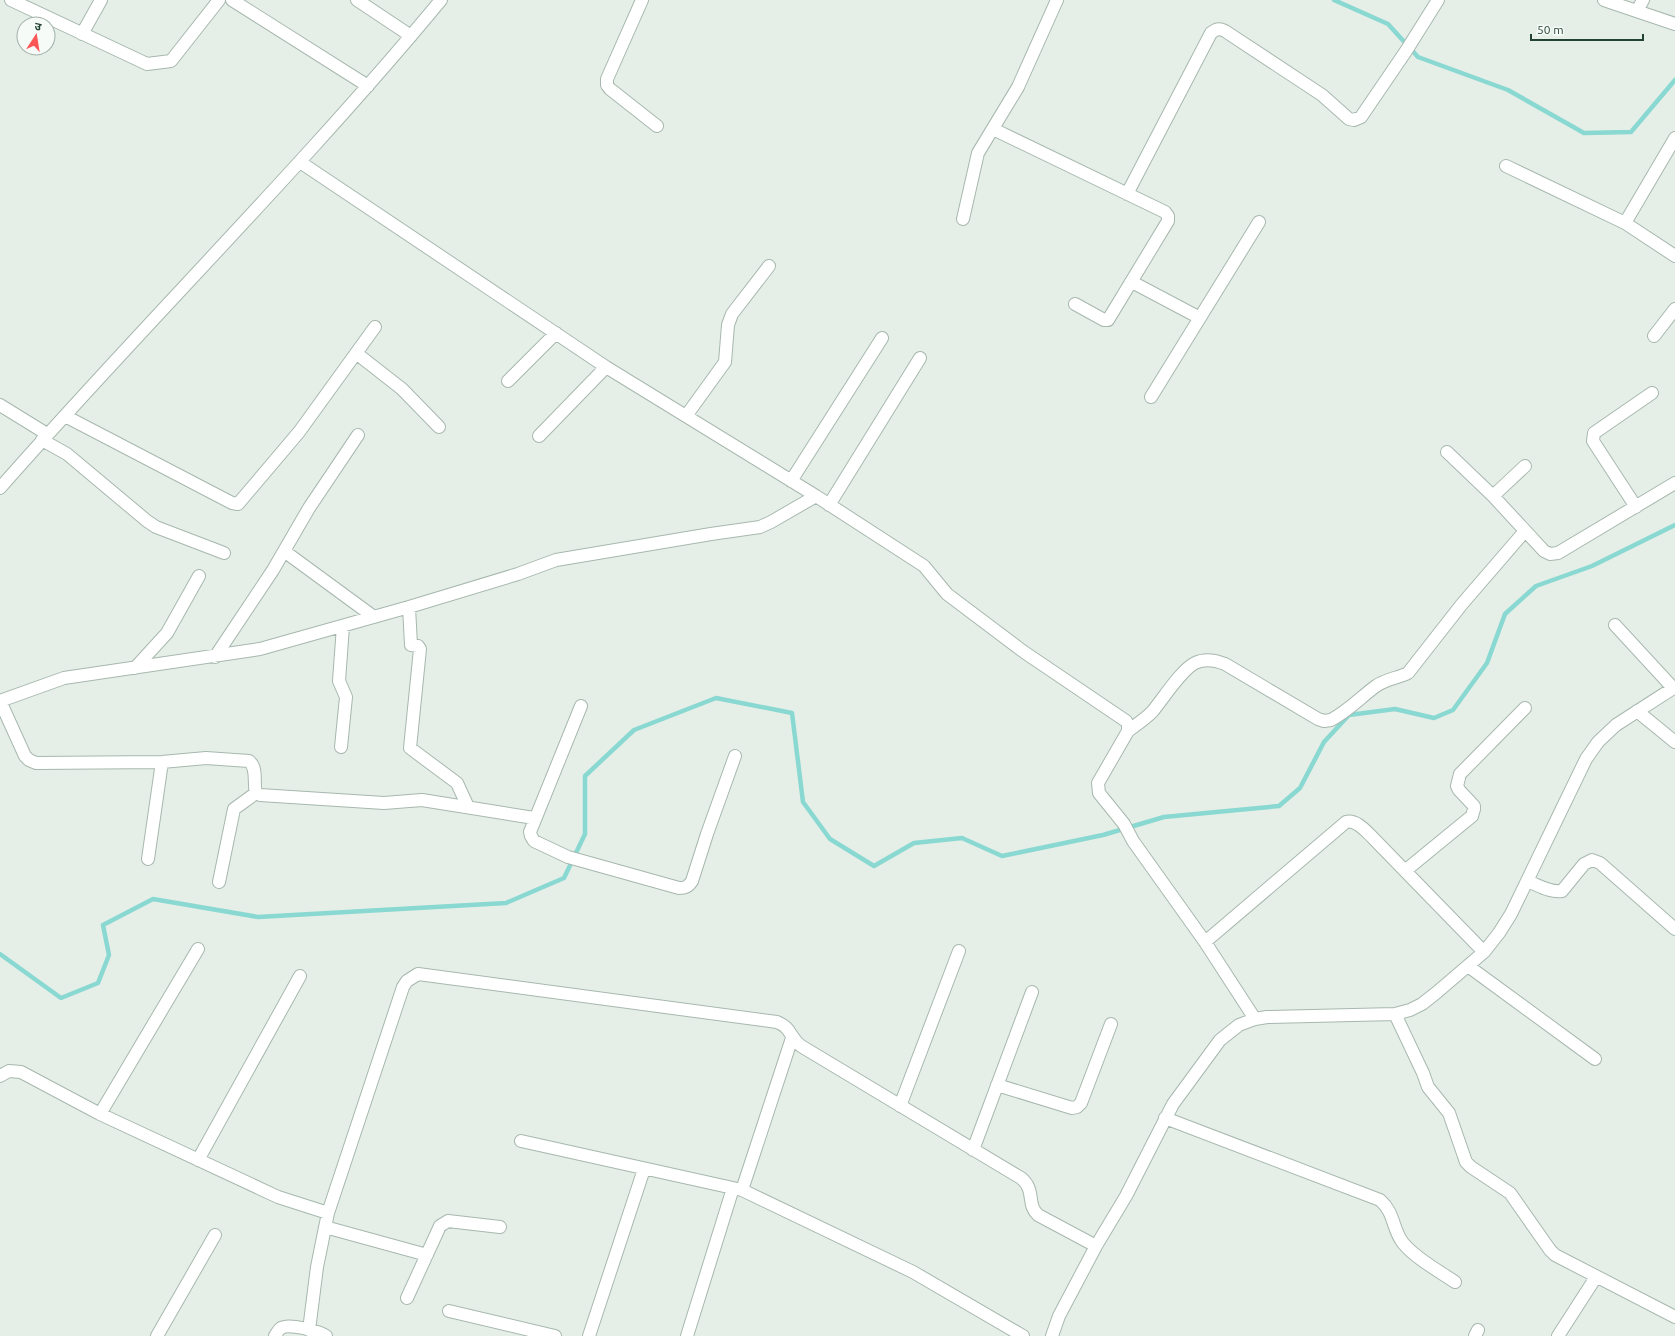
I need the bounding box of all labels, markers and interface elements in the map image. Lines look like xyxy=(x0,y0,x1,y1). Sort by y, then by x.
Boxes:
north arrow xyxy=(16,16,56,56)
scale bar xyxy=(1531,16,1643,42)
text: उ xyxy=(34,20,43,33)
text: 50 m xyxy=(1537,23,1564,36)

